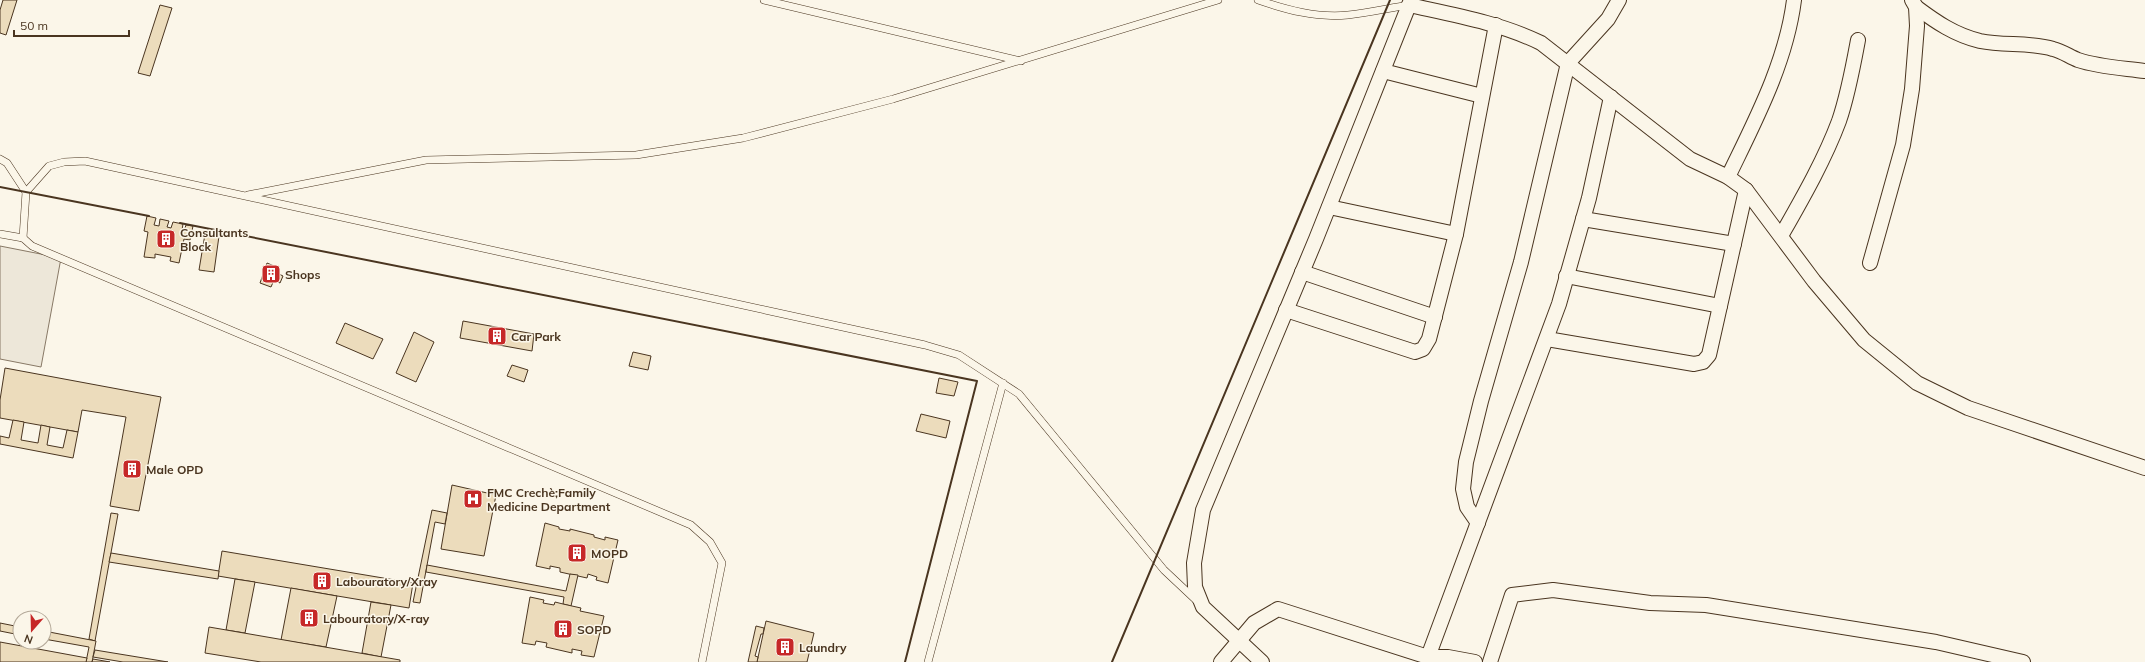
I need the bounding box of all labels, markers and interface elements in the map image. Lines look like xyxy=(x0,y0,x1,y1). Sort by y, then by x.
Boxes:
scale bar xyxy=(14,12,129,38)
text: 50 m xyxy=(20,18,48,33)
place label: Consultants Block xyxy=(180,225,248,254)
building icon: Consultants Block xyxy=(155,228,177,250)
building icon: Shops xyxy=(260,263,282,285)
place label: Shops xyxy=(285,267,321,282)
building icon: Car Park xyxy=(486,325,508,347)
place label: Car Park xyxy=(511,329,561,344)
building icon: Male OPD xyxy=(121,458,143,480)
place label: Male OPD xyxy=(146,462,203,477)
place label: FMC Crechè;Family Medicine Department xyxy=(487,485,611,514)
hospital icon: FMC Crechè;Family Medicine Department xyxy=(462,488,484,510)
building icon: MOPD xyxy=(566,542,588,564)
place label: MOPD xyxy=(591,546,628,561)
building icon: Labouratory/Xray xyxy=(311,570,333,592)
place label: Labouratory/Xray xyxy=(336,574,438,589)
building icon: Labouratory/X-ray xyxy=(298,607,320,629)
north arrow xyxy=(12,610,52,650)
place label: Labouratory/X-ray xyxy=(323,611,430,626)
building icon: SOPD xyxy=(552,618,574,640)
place label: SOPD xyxy=(577,622,611,637)
text: N xyxy=(22,631,35,647)
building icon: Laundry xyxy=(774,636,796,658)
place label: Laundry xyxy=(799,640,847,655)

